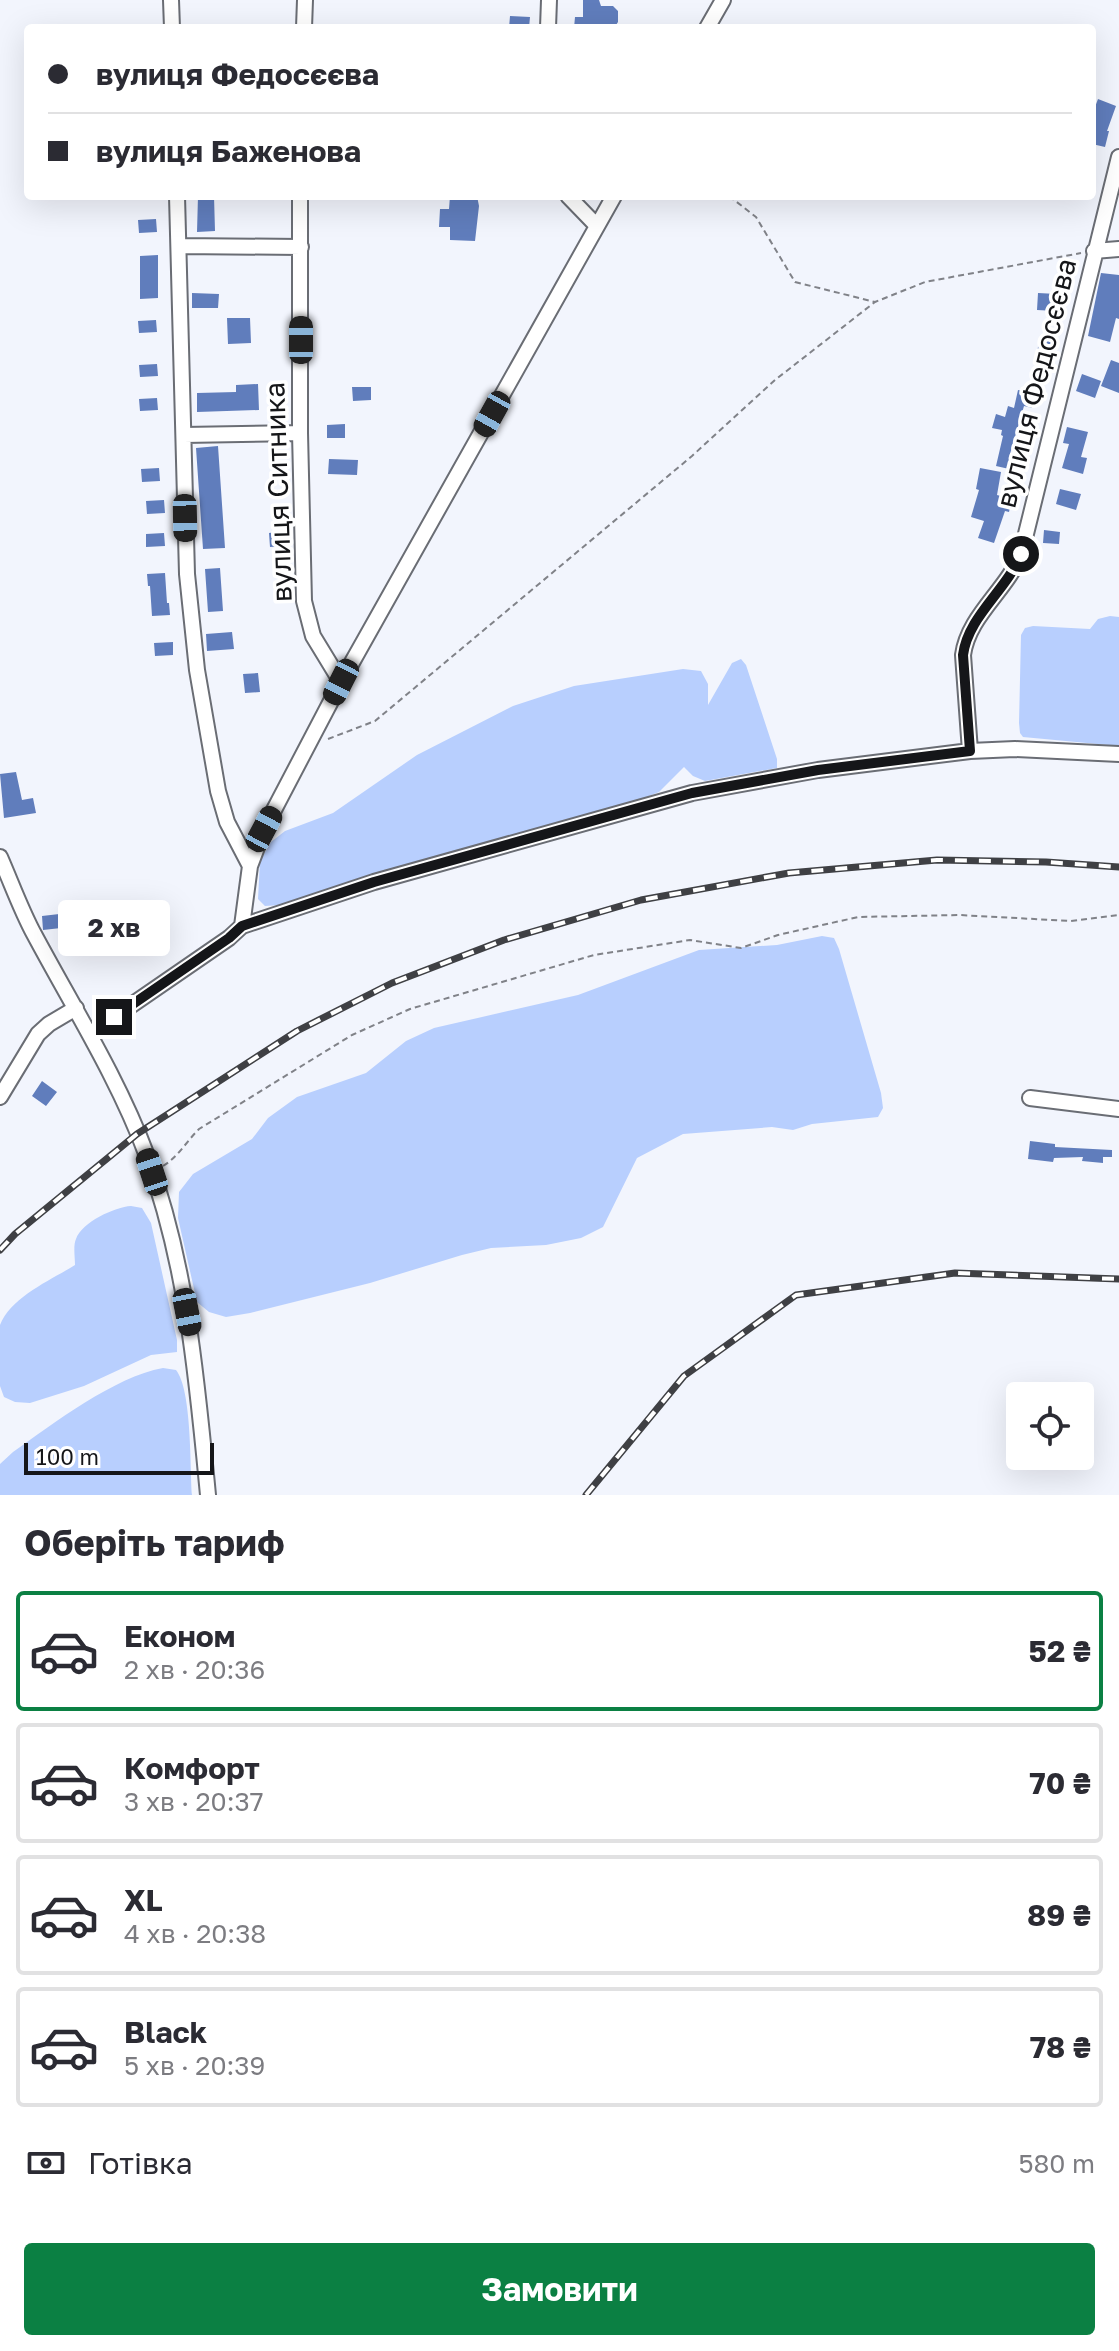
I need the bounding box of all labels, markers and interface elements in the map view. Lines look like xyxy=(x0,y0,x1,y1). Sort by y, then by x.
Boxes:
text: вулиця Федосєєва xyxy=(96,56,379,92)
text: вулиця Баженова xyxy=(96,133,361,169)
street label: вулиця Федосєєва xyxy=(989,255,1082,511)
car xyxy=(289,316,313,364)
street label: вулиця Ситника xyxy=(257,381,298,603)
car xyxy=(470,387,514,441)
car xyxy=(173,494,197,542)
route start xyxy=(1003,536,1039,572)
car xyxy=(319,655,363,709)
car xyxy=(242,802,286,856)
callout: 2 хв xyxy=(58,901,170,957)
text: 2 хв xyxy=(88,912,140,943)
route end xyxy=(96,999,132,1035)
car xyxy=(133,1145,171,1199)
car xyxy=(171,1286,203,1338)
map controls xyxy=(1006,1382,1094,1470)
button: locate xyxy=(1006,1382,1094,1470)
scale bar xyxy=(24,1439,214,1475)
text: 100 m xyxy=(36,1443,99,1470)
text: Оберіть тариф xyxy=(24,1521,285,1564)
icon: car xyxy=(28,1615,100,1687)
text: Економ xyxy=(124,1618,235,1654)
text: 52 ₴ xyxy=(1029,1633,1091,1669)
text: 2 хв · 20:36 xyxy=(124,1654,265,1685)
icon: car xyxy=(28,1747,100,1819)
text: Комфорт xyxy=(124,1750,260,1786)
text: 70 ₴ xyxy=(1029,1765,1091,1801)
text: 3 хв · 20:37 xyxy=(124,1786,264,1817)
icon: car xyxy=(28,1879,100,1951)
text: XL xyxy=(124,1882,163,1918)
text: 89 ₴ xyxy=(1027,1897,1091,1933)
text: 4 хв · 20:38 xyxy=(124,1918,266,1949)
icon: car xyxy=(28,2011,100,2083)
text: Black xyxy=(124,2014,207,2050)
text: 78 ₴ xyxy=(1030,2029,1091,2065)
text: 5 хв · 20:39 xyxy=(124,2050,265,2081)
icon: cash xyxy=(24,2141,68,2185)
text: Готівка xyxy=(88,2145,193,2181)
text: 580 m xyxy=(1018,2148,1095,2179)
button: Замовити xyxy=(24,2243,1095,2335)

